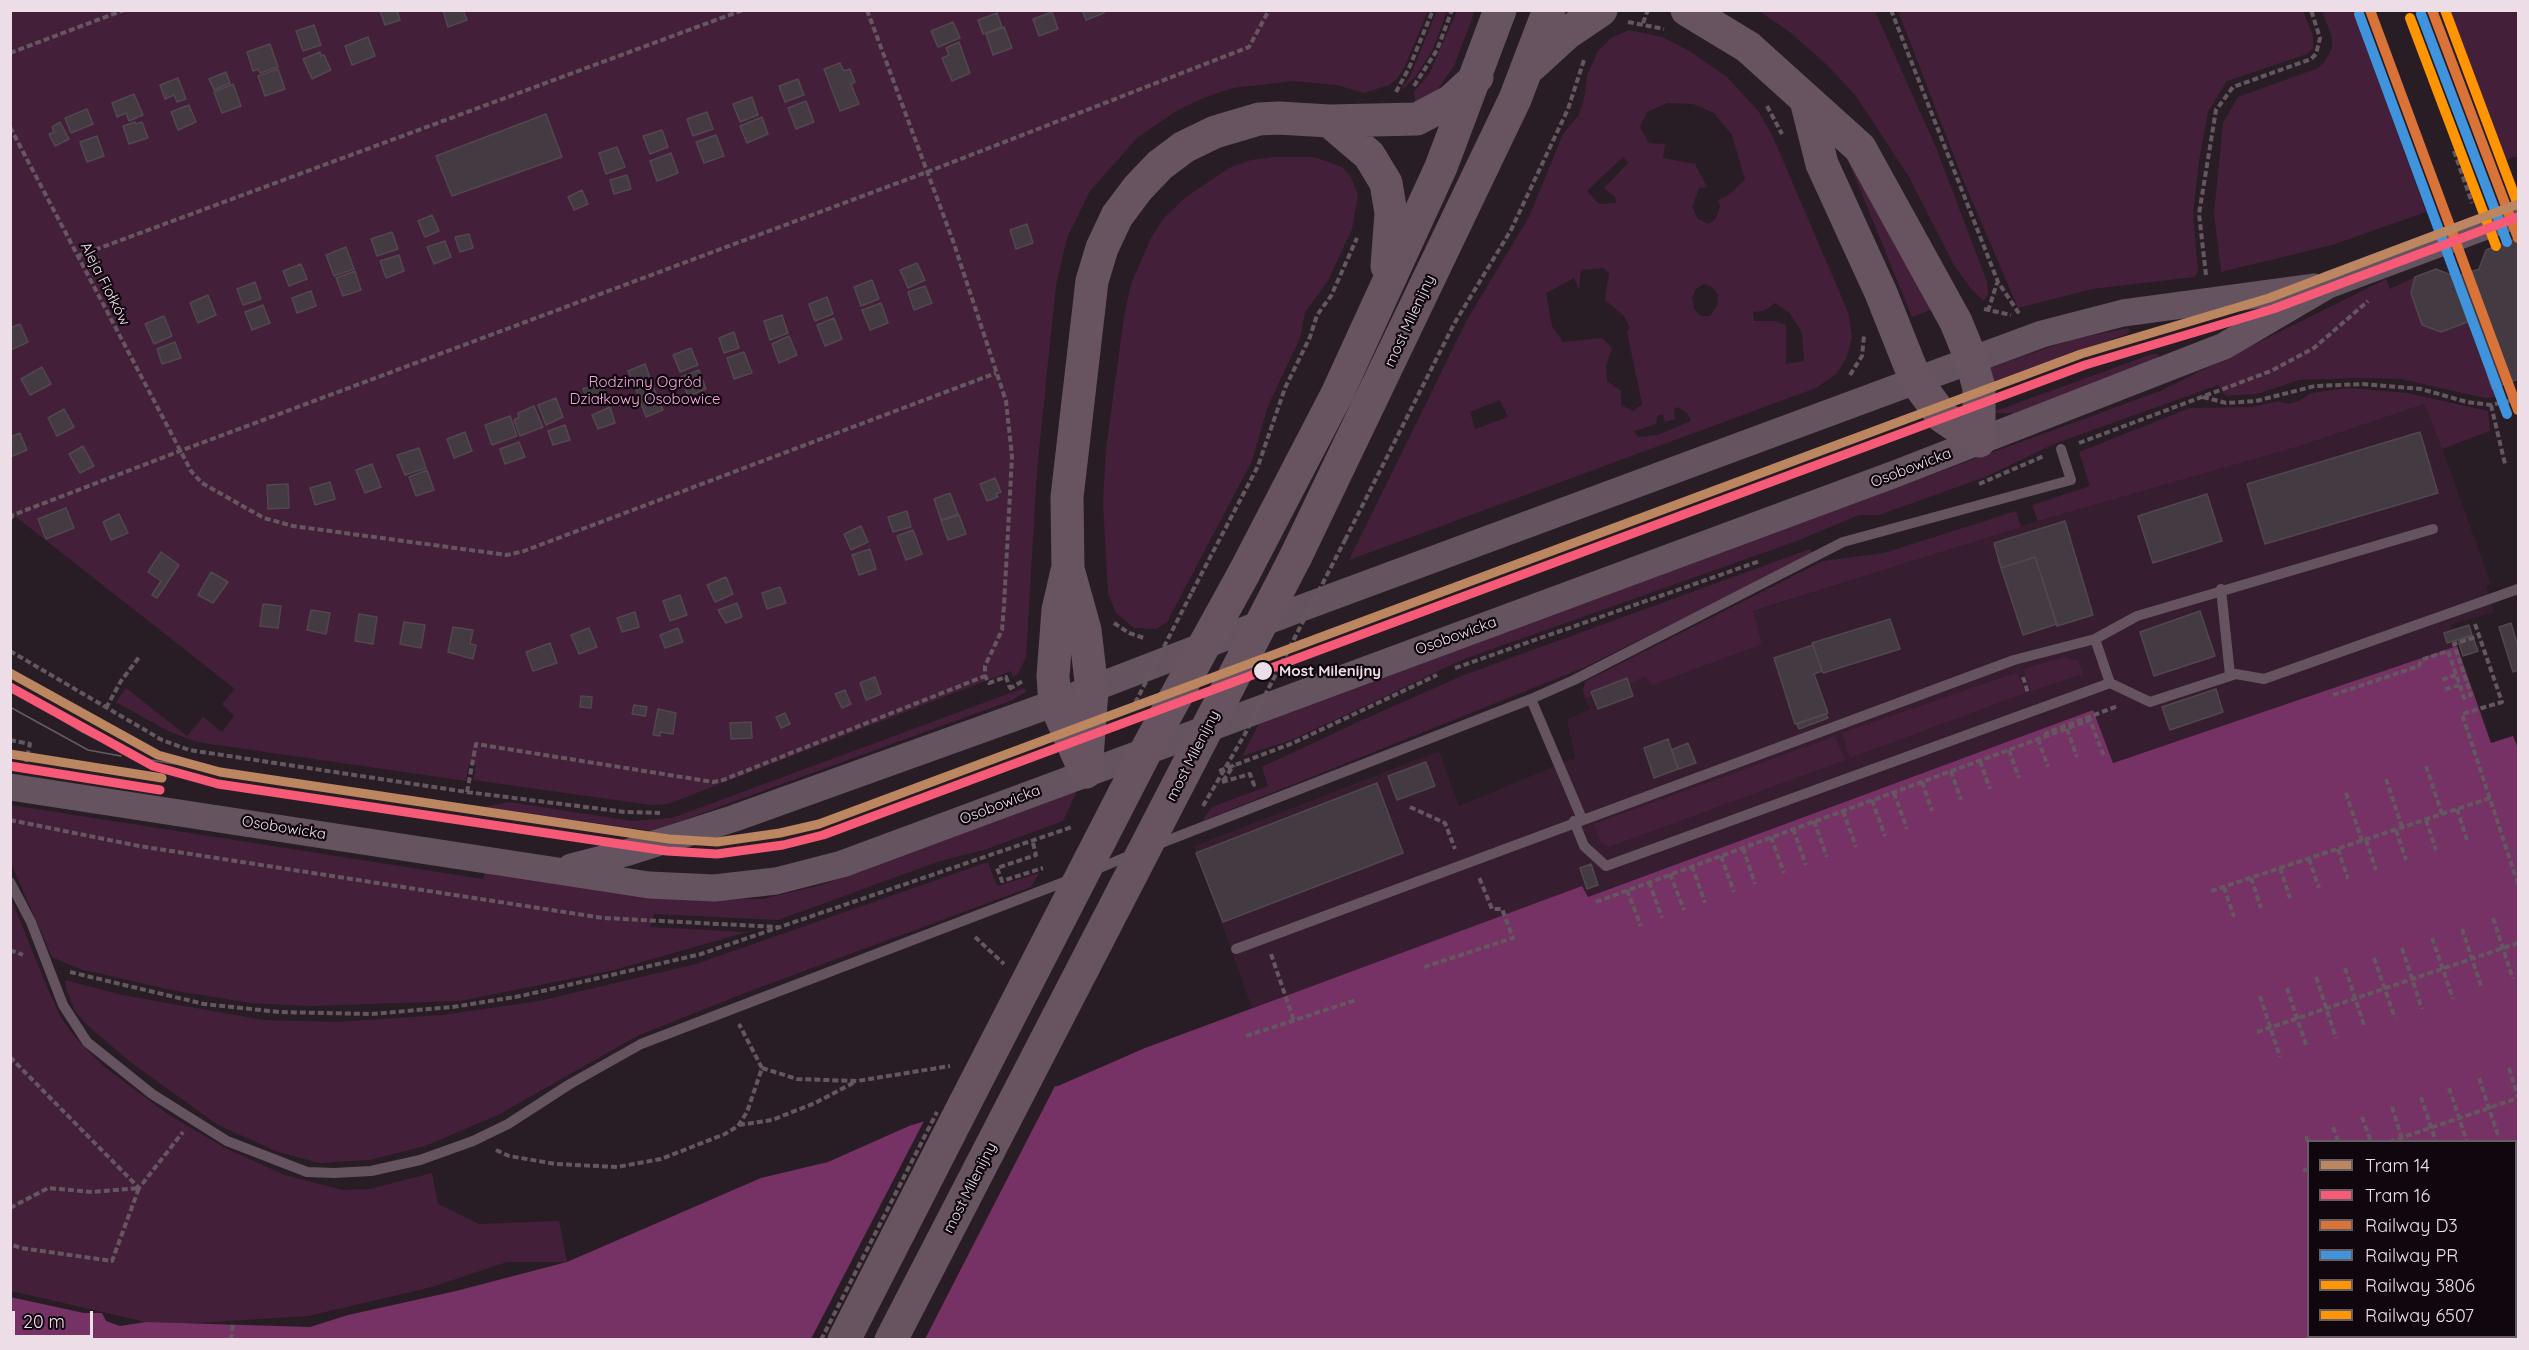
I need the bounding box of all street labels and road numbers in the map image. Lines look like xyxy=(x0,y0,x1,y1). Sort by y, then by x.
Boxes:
street label: Aleja Fiołków xyxy=(76,239,134,329)
street label: most Milenijny xyxy=(1381,272,1439,370)
street label: Osobowicka xyxy=(1868,444,1954,492)
street label: Osobowicka xyxy=(1413,613,1499,659)
street label: most Milenijny xyxy=(1162,708,1224,804)
street label: Osobowicka xyxy=(957,781,1043,829)
street label: Osobowicka xyxy=(241,812,327,844)
street label: most Milenijny xyxy=(939,1140,1001,1236)

